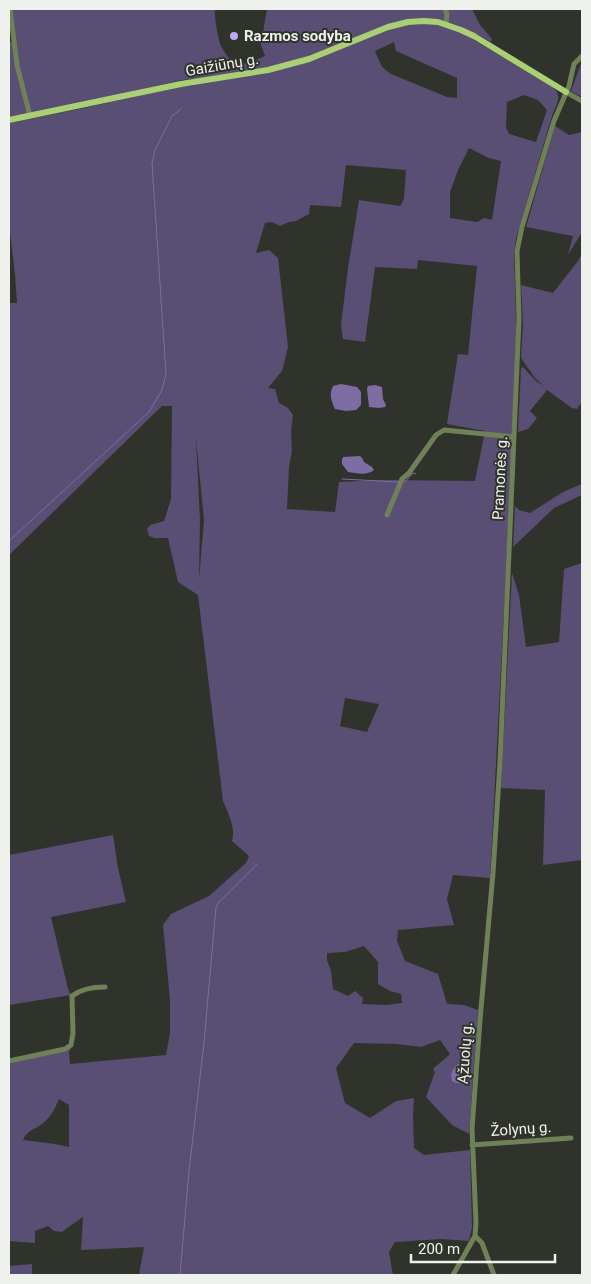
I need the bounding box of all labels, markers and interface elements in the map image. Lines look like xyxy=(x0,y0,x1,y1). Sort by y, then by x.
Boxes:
place label: Razmos sodyba xyxy=(244,27,351,45)
marker: Razmos sodyba xyxy=(228,30,240,42)
street label: Gaižiūnų g. xyxy=(184,50,260,80)
street label: Pramonės g. xyxy=(489,435,511,521)
street label: Ąžuolų g. xyxy=(454,1021,476,1085)
street label: Žolynų g. xyxy=(490,1118,552,1140)
scale bar xyxy=(411,1232,555,1264)
text: 200 m xyxy=(418,1240,460,1258)

